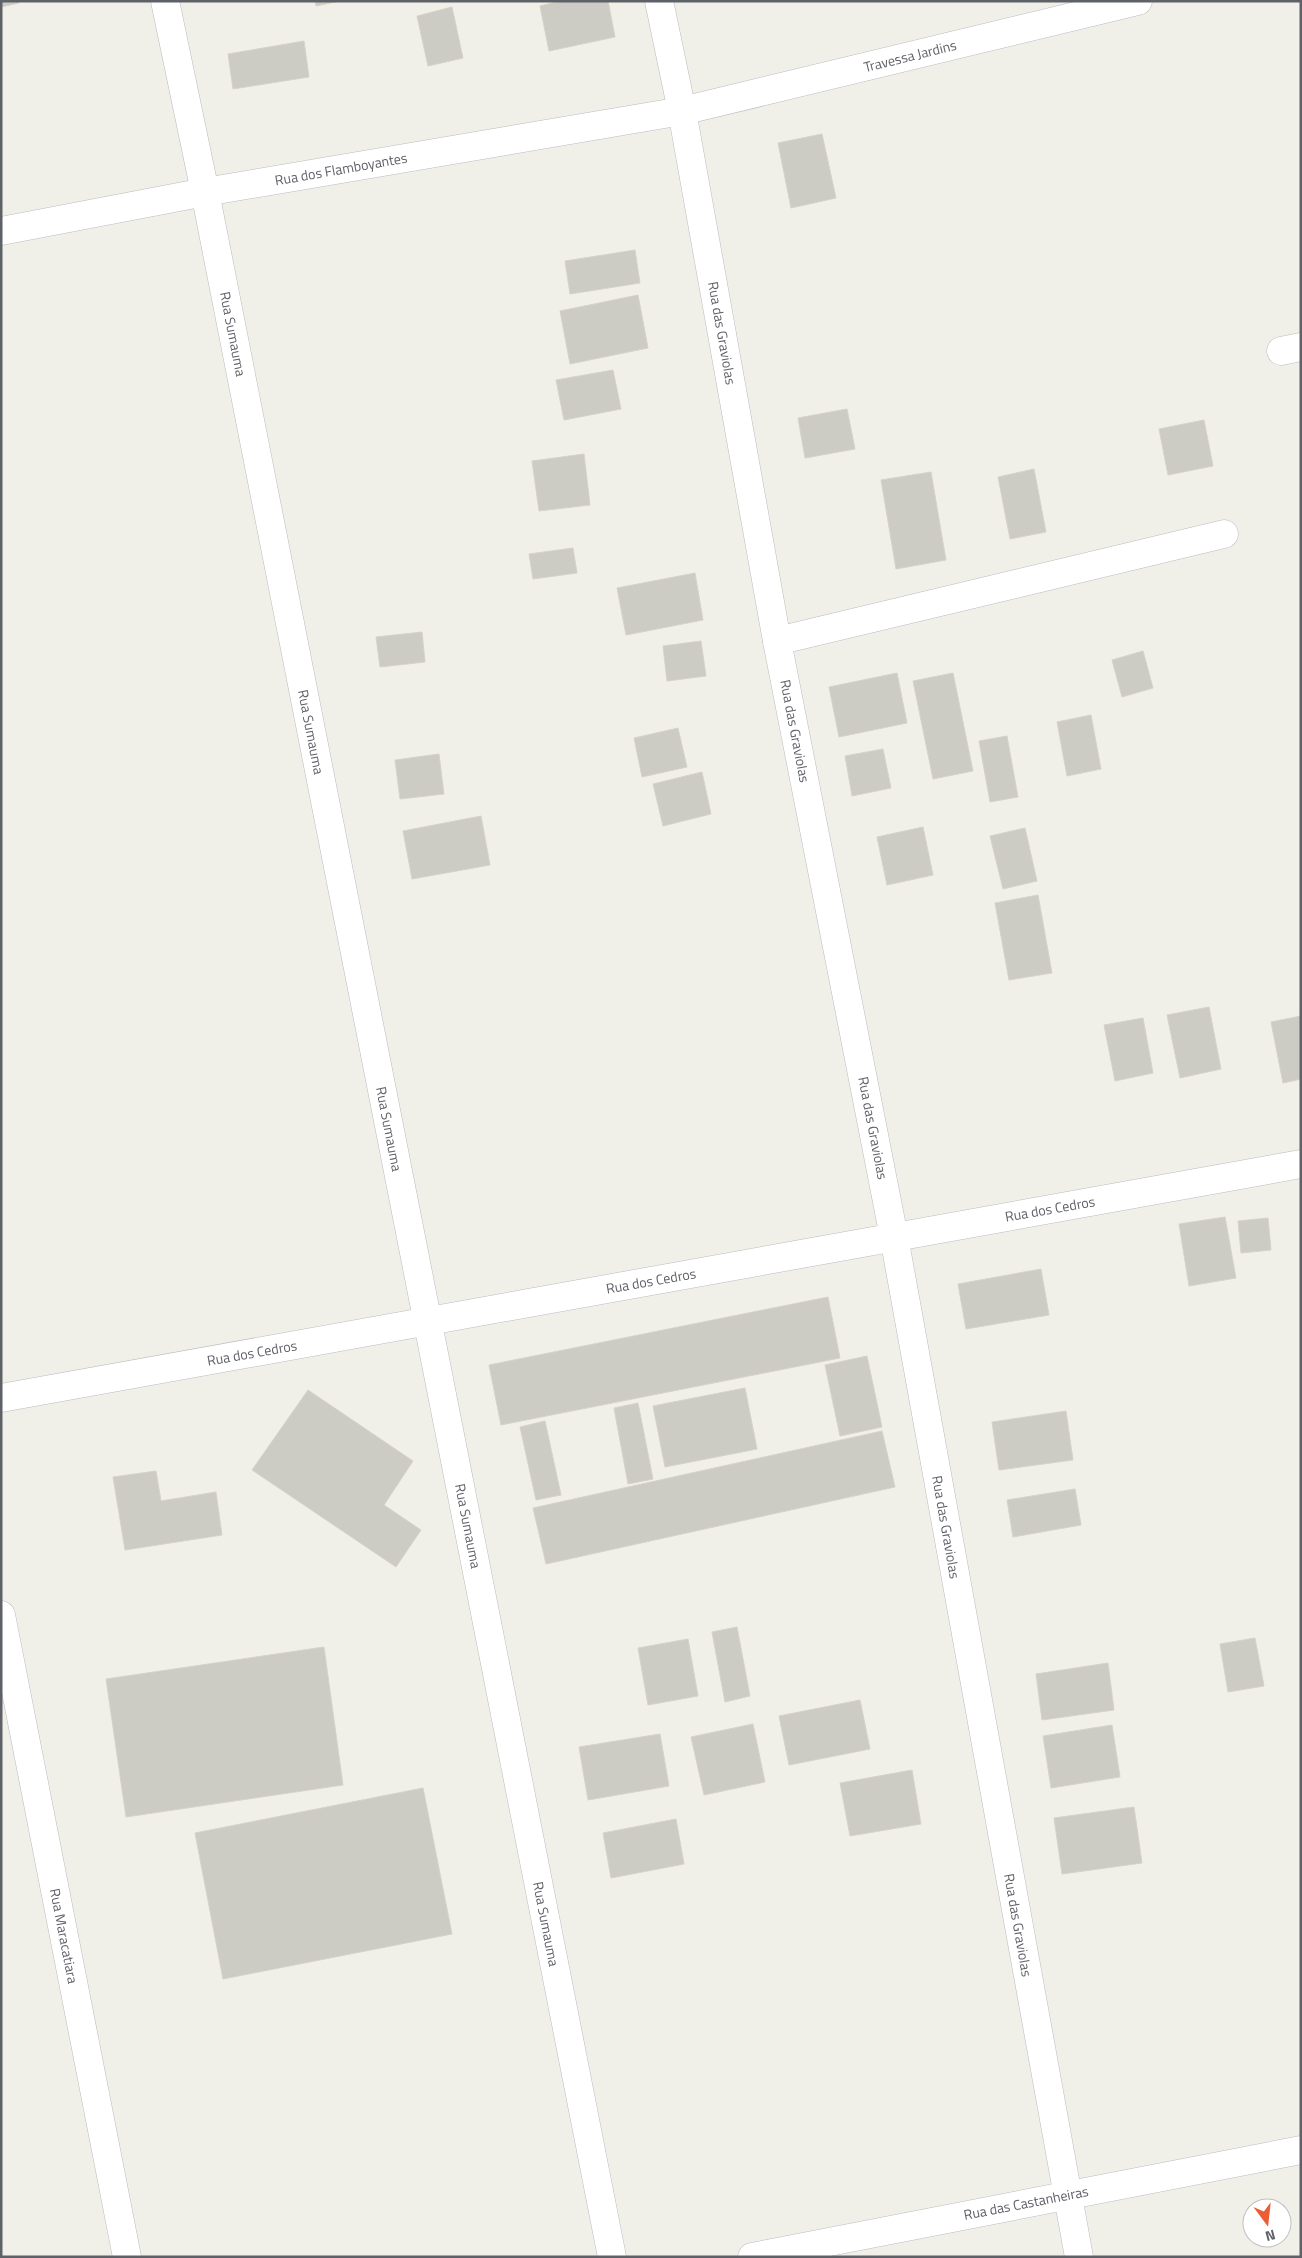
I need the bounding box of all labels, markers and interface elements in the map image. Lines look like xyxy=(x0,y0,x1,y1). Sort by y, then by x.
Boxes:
street label: Travessa Jardins xyxy=(861,34,958,77)
street label: Rua dos Flamboyantes xyxy=(273,147,409,190)
street label: Rua das Graviolas xyxy=(703,280,742,386)
street label: Rua Sumauma xyxy=(215,290,252,378)
street label: Rua das Graviolas xyxy=(775,678,816,784)
street label: Rua Sumauma xyxy=(293,688,330,776)
street label: Rua das Graviolas xyxy=(853,1075,894,1181)
street label: Rua Sumauma xyxy=(371,1085,408,1173)
street label: Rua dos Cedros xyxy=(1003,1190,1097,1227)
street label: Rua dos Cedros xyxy=(604,1262,698,1299)
street label: Rua dos Cedros xyxy=(205,1334,299,1371)
street label: Rua das Graviolas xyxy=(927,1474,966,1580)
street label: Rua Sumauma xyxy=(450,1482,487,1570)
street label: Rua das Graviolas xyxy=(999,1872,1038,1978)
street label: Rua Sumauma xyxy=(528,1880,565,1968)
street label: Rua Maracatiara xyxy=(45,1886,84,1985)
street label: Rua das Castanheiras xyxy=(962,2180,1090,2225)
north arrow xyxy=(1242,2198,1292,2248)
text: N xyxy=(1263,2225,1278,2247)

